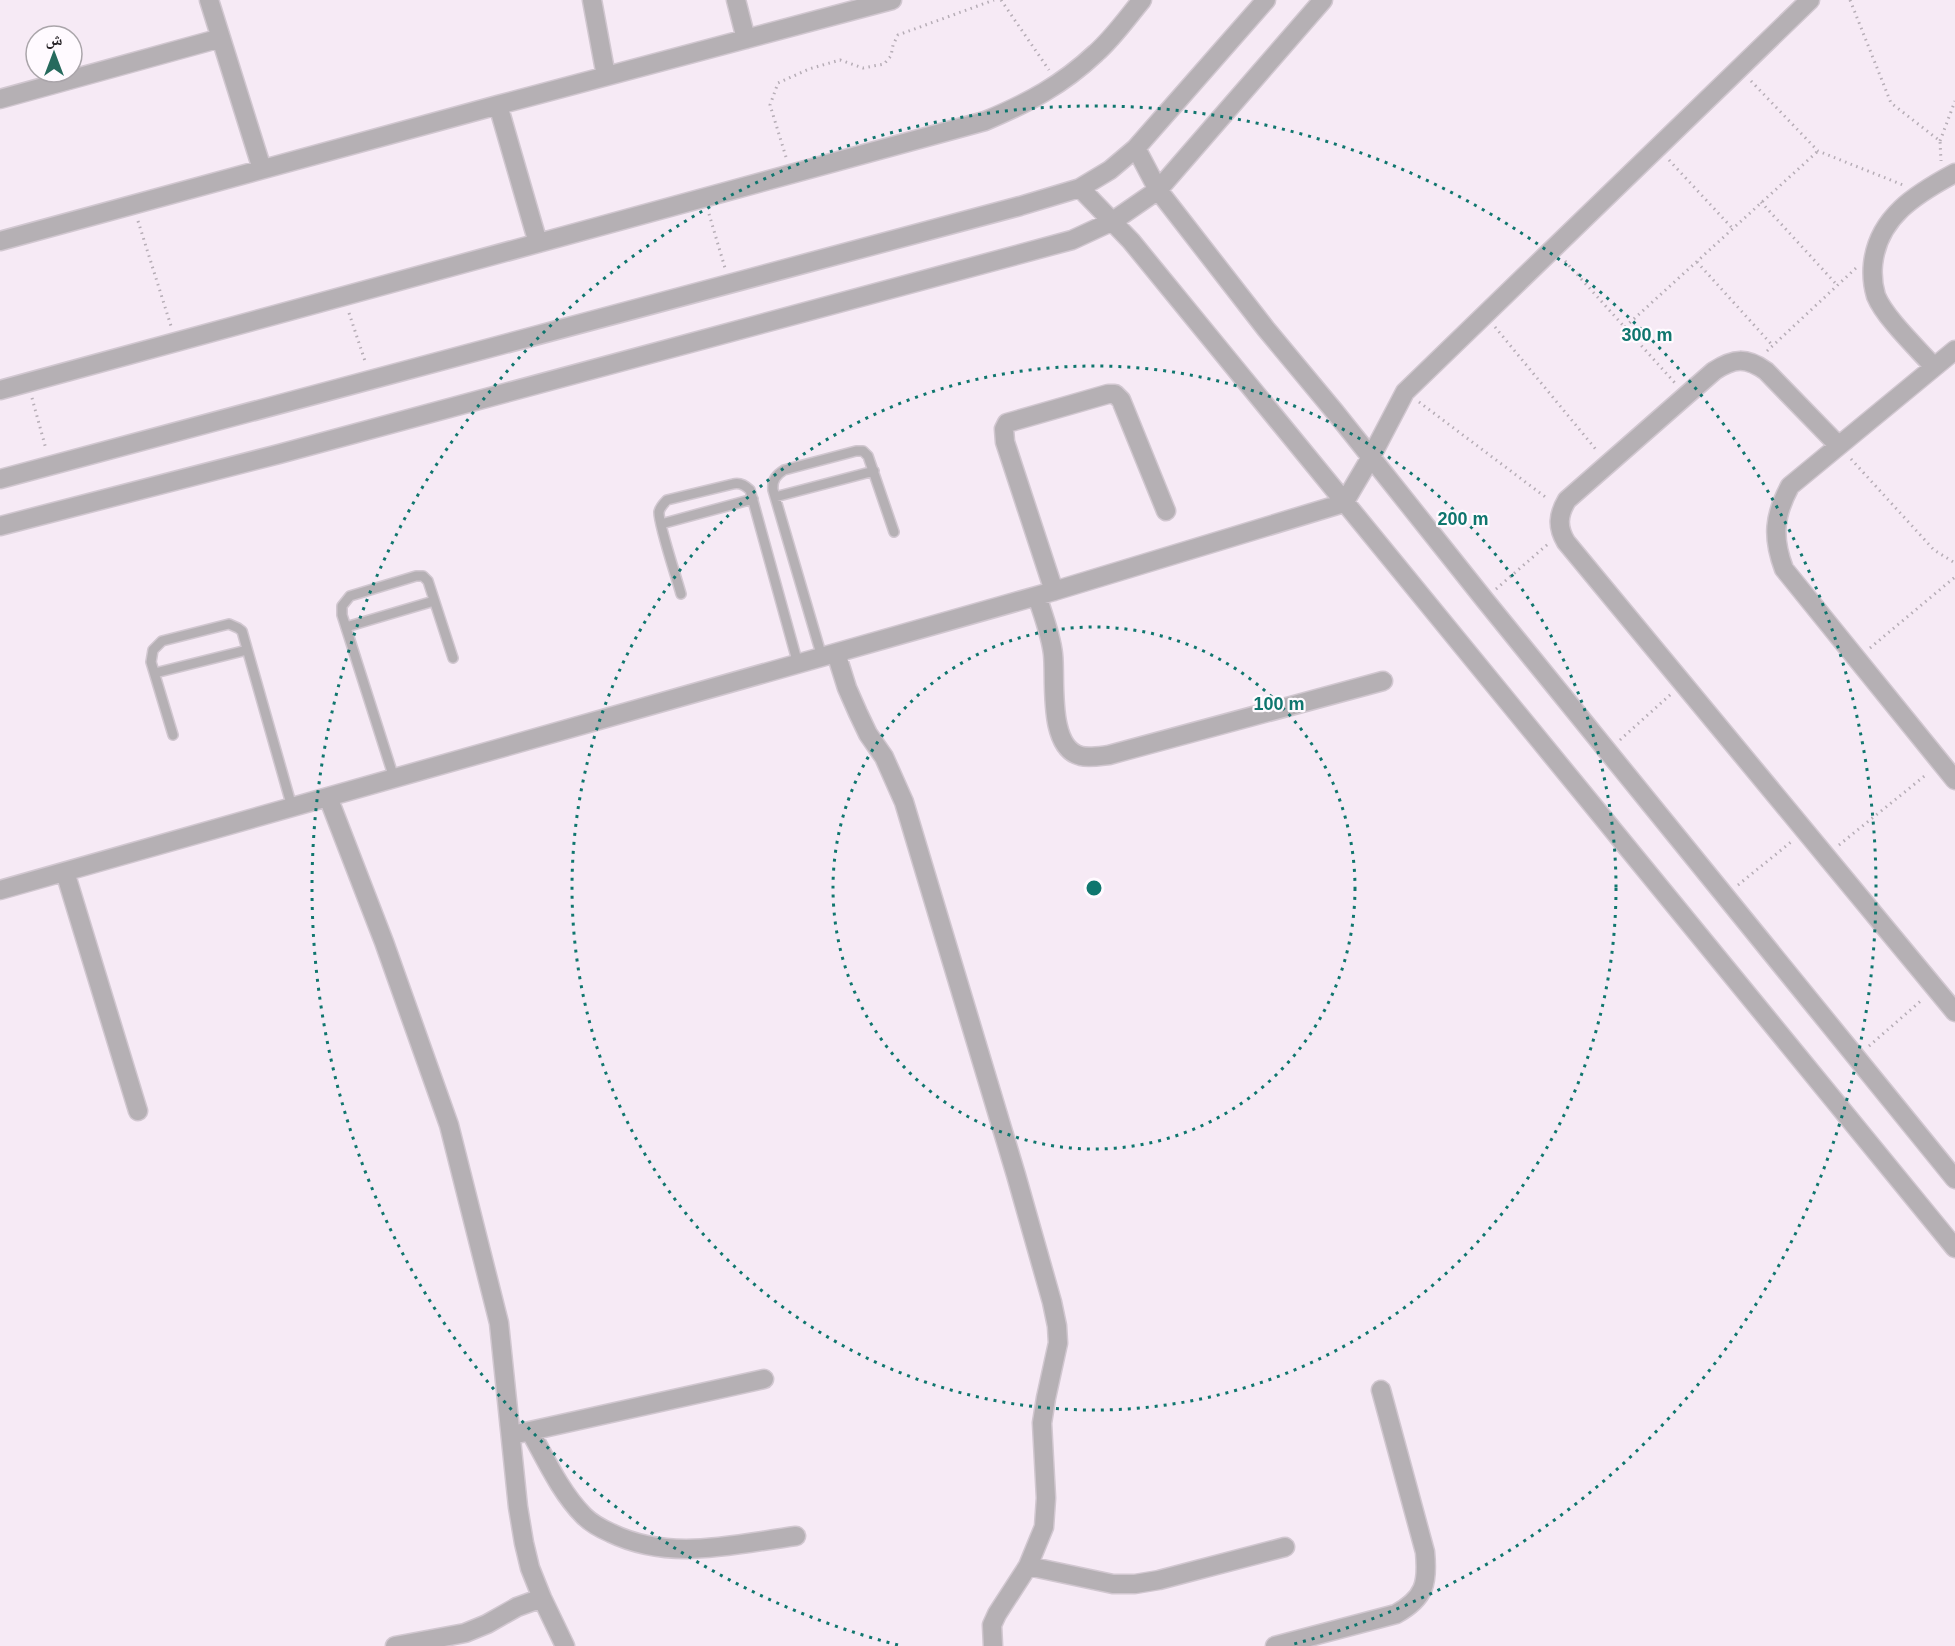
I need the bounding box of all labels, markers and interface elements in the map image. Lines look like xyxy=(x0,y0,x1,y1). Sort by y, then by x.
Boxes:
north arrow xyxy=(24,24,84,84)
text: ش xyxy=(46,31,63,49)
text: 300 m xyxy=(1621,325,1673,345)
text: 200 m xyxy=(1437,509,1489,529)
text: 100 m xyxy=(1253,694,1305,714)
centre of rings xyxy=(1084,878,1104,898)

